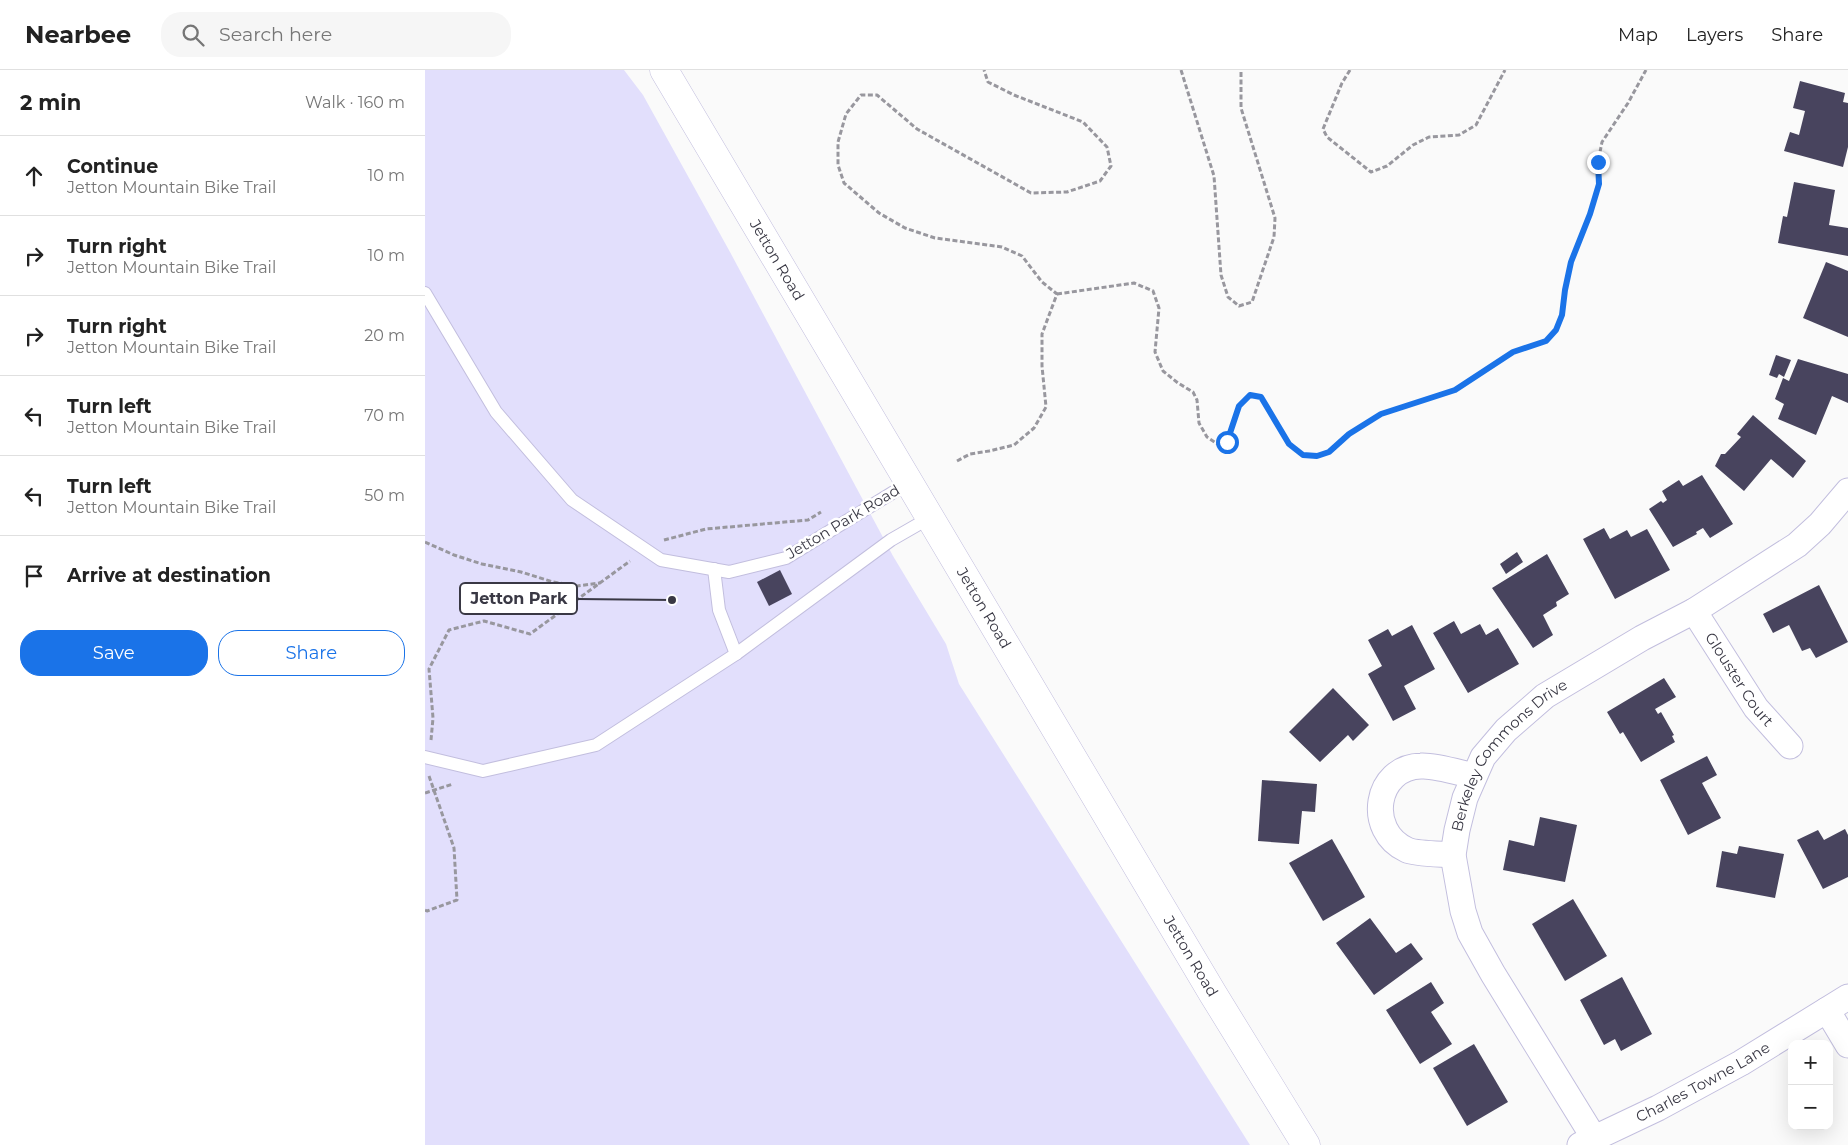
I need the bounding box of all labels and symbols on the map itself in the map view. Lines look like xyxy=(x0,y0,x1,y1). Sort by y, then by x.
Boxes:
route end xyxy=(1587,151,1610,174)
street label: Jetton Road xyxy=(745,215,809,304)
route start xyxy=(1216,431,1239,454)
street label: Jetton Park Road xyxy=(782,480,903,563)
street label: Jetton Road xyxy=(952,563,1016,652)
callout: Jetton Park xyxy=(460,583,577,614)
text: Jetton Park xyxy=(470,589,568,608)
street label: Glouster Court xyxy=(1701,629,1778,730)
street label: Berkeley Commons Drive xyxy=(1447,675,1571,833)
street label: Jetton Road xyxy=(1159,911,1222,1000)
street label: Charles Towne Lane xyxy=(1633,1038,1773,1126)

